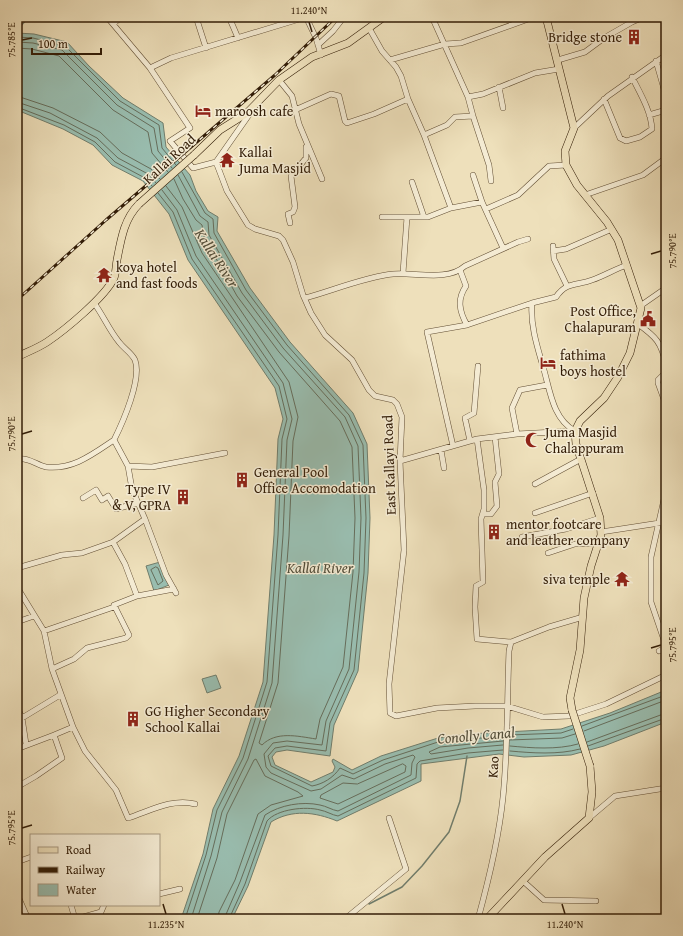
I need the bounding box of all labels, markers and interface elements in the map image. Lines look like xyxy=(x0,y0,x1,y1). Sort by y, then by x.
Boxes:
text: 11.240°N xyxy=(291,3,328,18)
text: 75.785°E xyxy=(4,22,19,58)
place label: Bridge stone xyxy=(548,27,622,47)
building icon: Bridge stone xyxy=(625,28,643,46)
scale bar xyxy=(32,30,101,56)
text: 100 m xyxy=(38,35,68,52)
place label: maroosh cafe xyxy=(215,101,294,121)
hotel icon: maroosh cafe xyxy=(194,102,212,120)
street label: Kallai Road xyxy=(138,129,200,189)
place label: Kallai Juma Masjid xyxy=(237,142,311,178)
temple icon: Kallai Juma Masjid xyxy=(218,151,236,169)
water label: Kallai River xyxy=(190,224,244,292)
text: 75.790°E xyxy=(665,233,680,269)
place label: koya hotel and fast foods xyxy=(116,257,198,293)
temple icon: koya hotel and fast foods xyxy=(95,266,113,284)
place label: Post Office, Chalapuram xyxy=(565,301,637,337)
public building icon: Post Office, Chalapuram xyxy=(639,310,657,328)
place label: fathima boys hostel xyxy=(560,345,626,381)
hotel icon: fathima boys hostel xyxy=(539,354,557,372)
street label: East Kallayi Road xyxy=(377,414,401,515)
text: 75.790°E xyxy=(4,416,19,452)
place label: Juma Masjid Chalappuram xyxy=(543,422,625,458)
mosque icon: Juma Masjid Chalappuram xyxy=(524,431,542,449)
place label: General Pool Office Accomodation xyxy=(254,462,376,498)
building icon: General Pool Office Accomodation xyxy=(233,471,251,489)
place label: Type IV & V, GPRA xyxy=(112,479,172,515)
building icon: Type IV & V, GPRA xyxy=(174,488,192,506)
place label: mentor footcare and leather company xyxy=(506,514,630,550)
building icon: mentor footcare and leather company xyxy=(485,523,503,541)
water label: Kallai River xyxy=(286,557,354,578)
place label: siva temple xyxy=(543,569,610,589)
temple icon: siva temple xyxy=(613,570,631,588)
text: 75.795°E xyxy=(665,627,680,663)
place label: GG Higher Secondary School Kallai xyxy=(145,701,270,737)
building icon: GG Higher Secondary School Kallai xyxy=(124,710,142,728)
water label: Conolly Canal xyxy=(436,721,516,749)
street label: Kao xyxy=(482,755,504,779)
text: 75.795°E xyxy=(4,810,19,846)
legend xyxy=(30,834,160,906)
text: Road xyxy=(66,841,92,858)
text: Railway xyxy=(66,861,105,878)
text: Water xyxy=(66,881,96,898)
text: 11.235°N xyxy=(148,917,185,932)
text: 11.240°N xyxy=(547,917,584,932)

